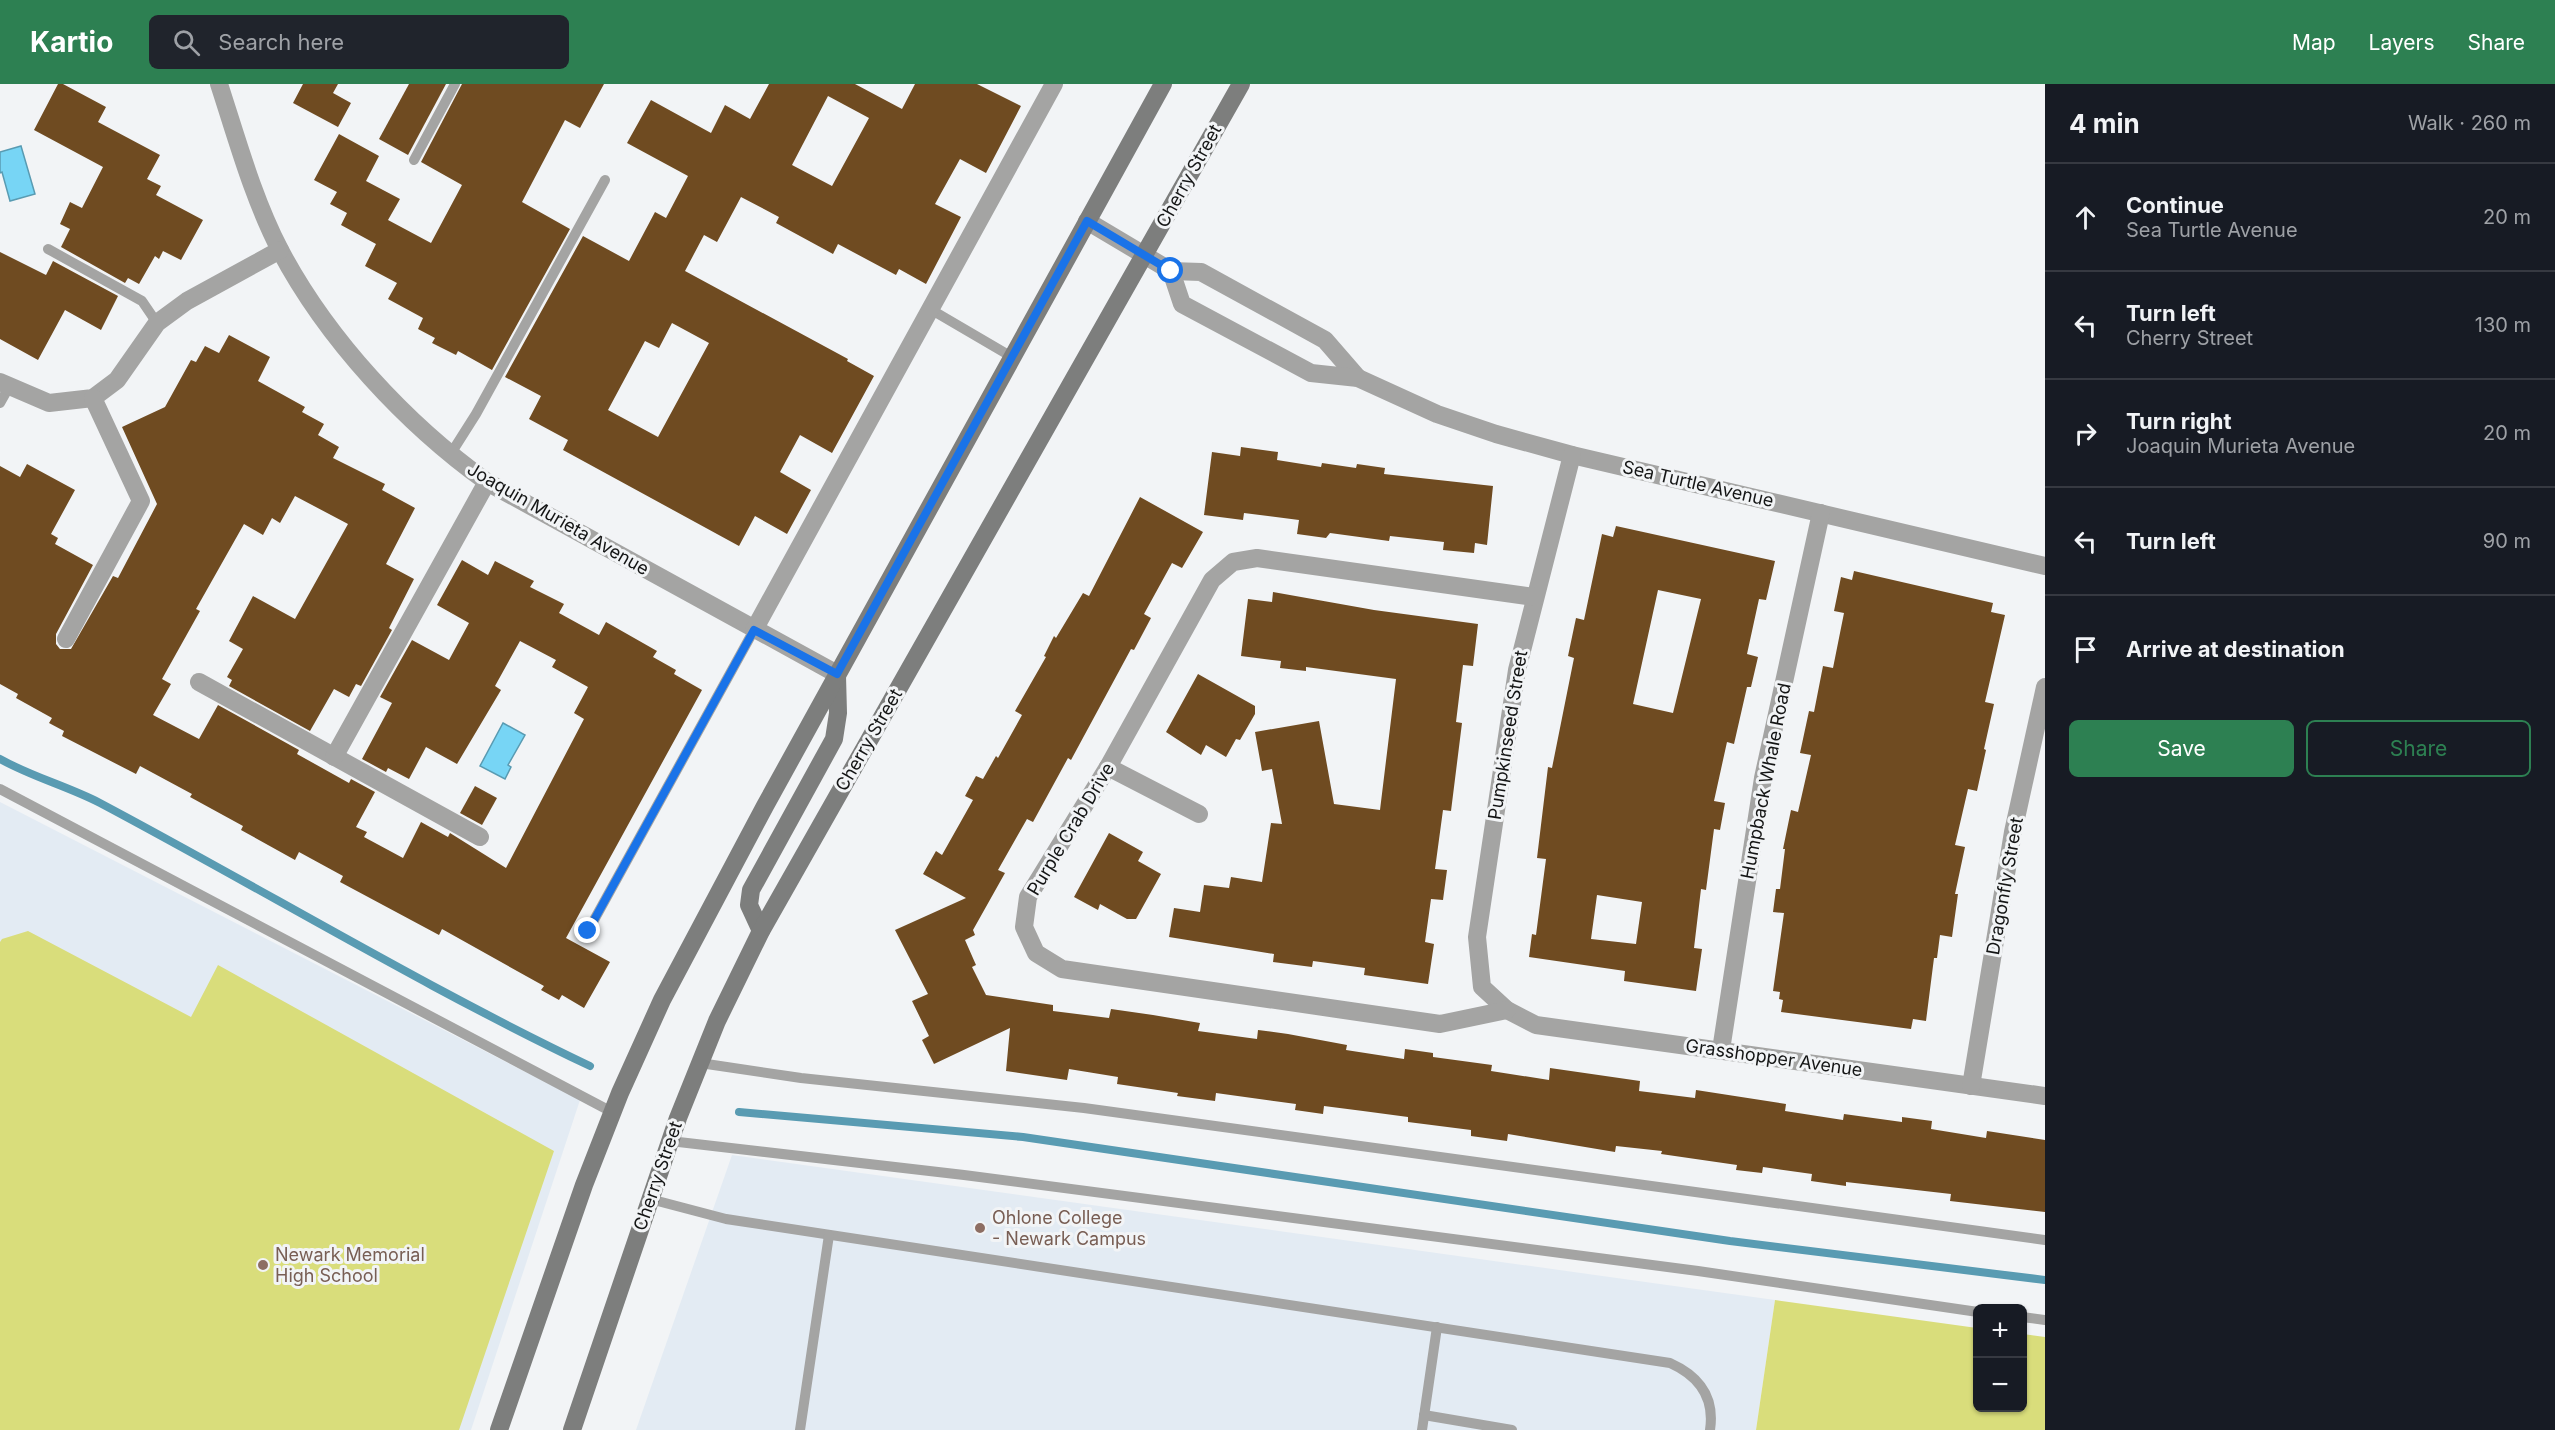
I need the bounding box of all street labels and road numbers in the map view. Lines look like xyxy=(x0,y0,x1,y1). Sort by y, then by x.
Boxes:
street label: Cherry Street xyxy=(1152,121,1226,231)
street label: Sea Turtle Avenue xyxy=(1621,456,1776,511)
street label: Joaquin Murieta Avenue xyxy=(464,458,653,579)
street label: Pumpkinseed Street xyxy=(1484,649,1531,821)
street label: Humpback Whale Road xyxy=(1736,681,1795,881)
street label: Cherry Street xyxy=(831,685,906,795)
street label: Purple Crab Drive xyxy=(1023,759,1118,899)
street label: Dragonfly Street xyxy=(1982,815,2027,956)
street label: Grasshopper Avenue xyxy=(1684,1035,1864,1080)
street label: Cherry Street xyxy=(629,1118,686,1233)

